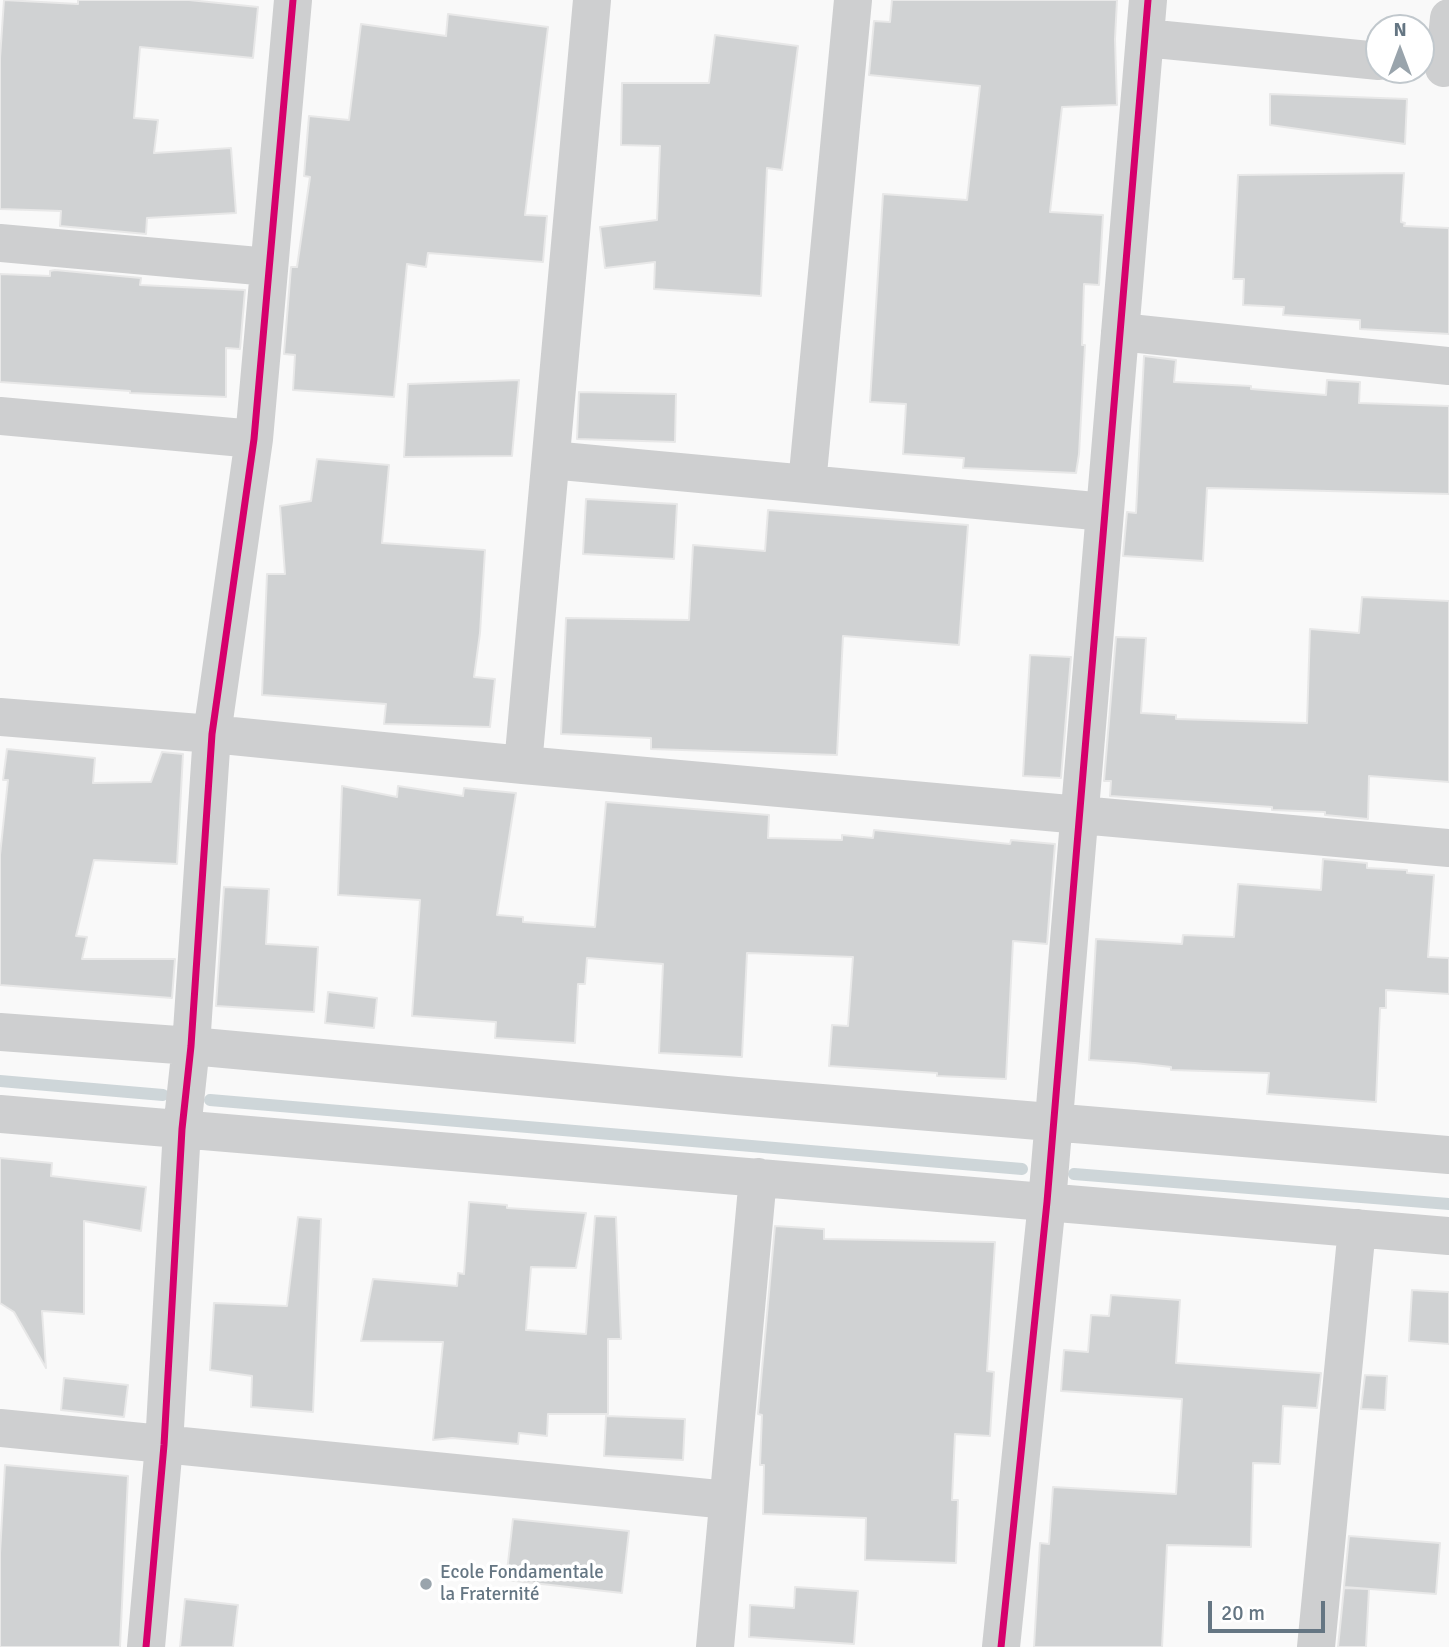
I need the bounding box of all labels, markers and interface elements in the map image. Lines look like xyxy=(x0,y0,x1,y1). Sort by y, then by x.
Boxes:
north arrow xyxy=(1365,14,1435,84)
text: N xyxy=(1393,18,1407,42)
place label: Ecole Fondamentale la Fraternité xyxy=(440,1562,604,1606)
marker: Ecole Fondamentale la Fraternité xyxy=(418,1576,434,1592)
scale bar xyxy=(1211,1588,1328,1632)
text: 20 m xyxy=(1221,1600,1265,1626)

